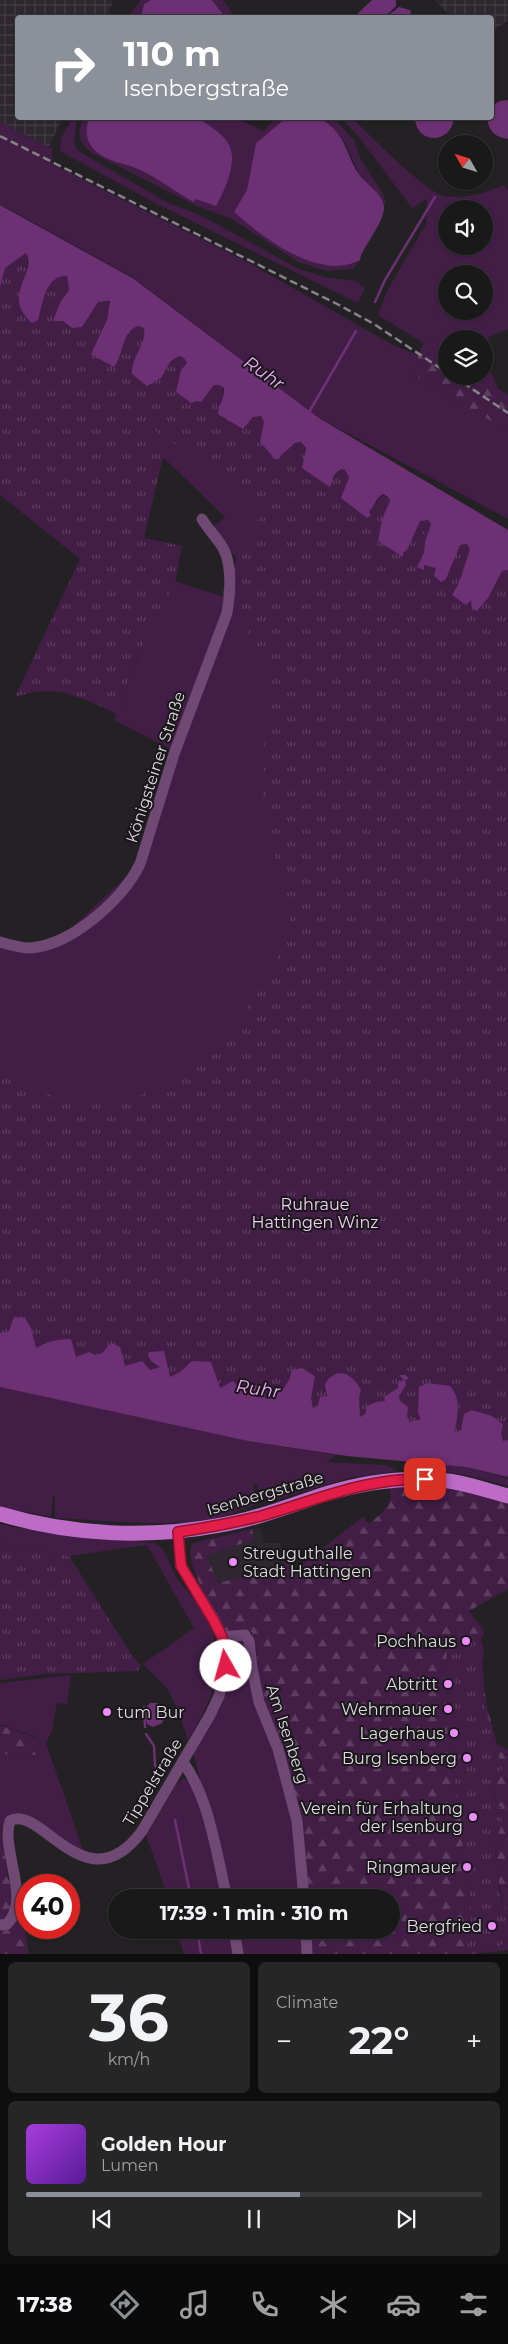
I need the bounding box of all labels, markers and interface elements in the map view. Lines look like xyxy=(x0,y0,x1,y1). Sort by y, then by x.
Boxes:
text: 110 m xyxy=(123,32,221,75)
icon: right xyxy=(40,35,105,100)
text: Isenbergstraße xyxy=(123,75,289,102)
north arrow xyxy=(438,135,492,190)
map controls xyxy=(438,135,493,385)
button: sound xyxy=(438,200,493,255)
button: search xyxy=(438,265,493,320)
button: layers xyxy=(438,330,493,385)
water label: Ruhr xyxy=(239,351,289,395)
street label: Königsteiner Straße xyxy=(122,689,189,845)
park label: Ruhraue Hattingen Winz xyxy=(252,1195,378,1232)
water label: Ruhr xyxy=(234,1375,282,1403)
pin xyxy=(404,1458,446,1500)
icon: arrive xyxy=(411,1465,439,1493)
street label: Isenbergstraße xyxy=(205,1468,326,1519)
place label: Streuguthalle Stadt Hattingen xyxy=(243,1544,372,1581)
marker: Streuguthalle Stadt Hattingen xyxy=(227,1556,239,1568)
place label: Pochhaus xyxy=(376,1632,456,1651)
marker: Pochhaus xyxy=(460,1635,472,1647)
position arrow xyxy=(199,1639,251,1691)
place label: Abtritt xyxy=(386,1675,439,1694)
marker: Abtritt xyxy=(442,1678,454,1690)
street label: Am Isenberg xyxy=(263,1682,313,1786)
place label: Wehrmauer xyxy=(341,1700,438,1719)
place label: tum Bur xyxy=(117,1703,185,1722)
marker: Wehrmauer xyxy=(442,1703,454,1715)
marker: tum Bur xyxy=(101,1706,113,1718)
place label: Lagerhaus xyxy=(359,1724,444,1743)
marker: Lagerhaus xyxy=(448,1727,460,1739)
street label: Tippelstraße xyxy=(119,1735,186,1830)
place label: Burg Isenberg xyxy=(342,1749,457,1768)
marker: Burg Isenberg xyxy=(461,1752,473,1764)
place label: Verein für Erhaltung der Isenburg xyxy=(301,1799,463,1836)
marker: Verein für Erhaltung der Isenburg xyxy=(467,1811,479,1823)
place label: Ringmauer xyxy=(366,1858,457,1877)
marker: Ringmauer xyxy=(461,1861,473,1873)
speed limit sign: 40 xyxy=(15,1874,80,1939)
text: 17:39 · 1 min · 310 m xyxy=(160,1902,348,1925)
place label: Bergfried xyxy=(407,1917,482,1936)
marker: Bergfried xyxy=(486,1920,498,1932)
text: 36 xyxy=(89,1978,169,2057)
text: Climate xyxy=(276,1993,338,2012)
text: 22° xyxy=(349,2017,409,2064)
text: − xyxy=(276,2024,292,2058)
text: + xyxy=(466,2024,482,2058)
text: km/h xyxy=(108,2050,150,2069)
text: Golden Hour xyxy=(101,2133,227,2156)
text: Lumen xyxy=(101,2156,159,2175)
icon: previous xyxy=(88,2205,116,2233)
icon: pause xyxy=(240,2205,268,2233)
icon: next xyxy=(392,2205,420,2233)
icon: directions xyxy=(107,2287,142,2322)
icon: music xyxy=(177,2287,212,2322)
icon: phone xyxy=(247,2287,282,2322)
icon: climate xyxy=(316,2287,351,2322)
icon: car xyxy=(386,2287,421,2322)
icon: filters xyxy=(456,2287,491,2322)
text: 17:38 xyxy=(17,2291,72,2318)

